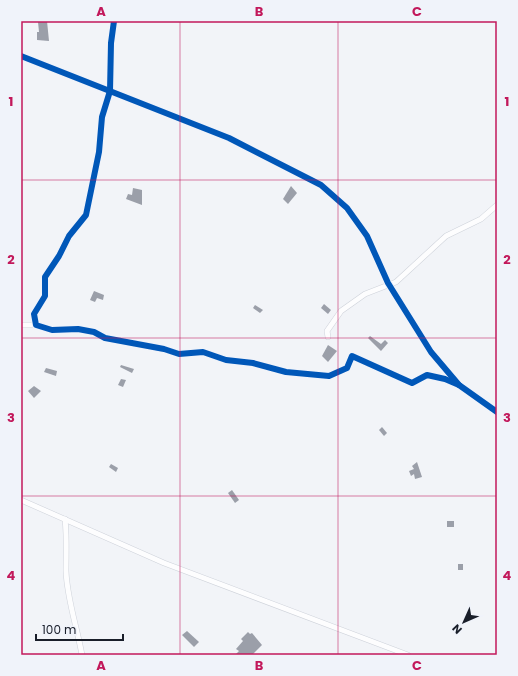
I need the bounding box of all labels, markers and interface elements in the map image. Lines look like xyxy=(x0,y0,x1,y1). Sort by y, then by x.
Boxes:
text: A xyxy=(96,2,106,21)
text: B xyxy=(255,2,264,21)
text: C xyxy=(412,2,422,21)
text: 1 xyxy=(9,92,13,111)
text: 1 xyxy=(505,92,509,111)
text: 2 xyxy=(7,250,15,269)
text: 2 xyxy=(503,250,511,269)
text: 3 xyxy=(7,408,15,427)
text: 3 xyxy=(503,408,511,427)
text: 4 xyxy=(7,566,16,585)
text: 4 xyxy=(503,566,512,585)
north arrow xyxy=(444,602,484,642)
scale bar xyxy=(36,616,123,642)
text: N xyxy=(448,620,466,638)
text: 100 m xyxy=(42,621,76,638)
text: A xyxy=(96,656,106,675)
text: B xyxy=(255,656,264,675)
text: C xyxy=(412,656,422,675)

